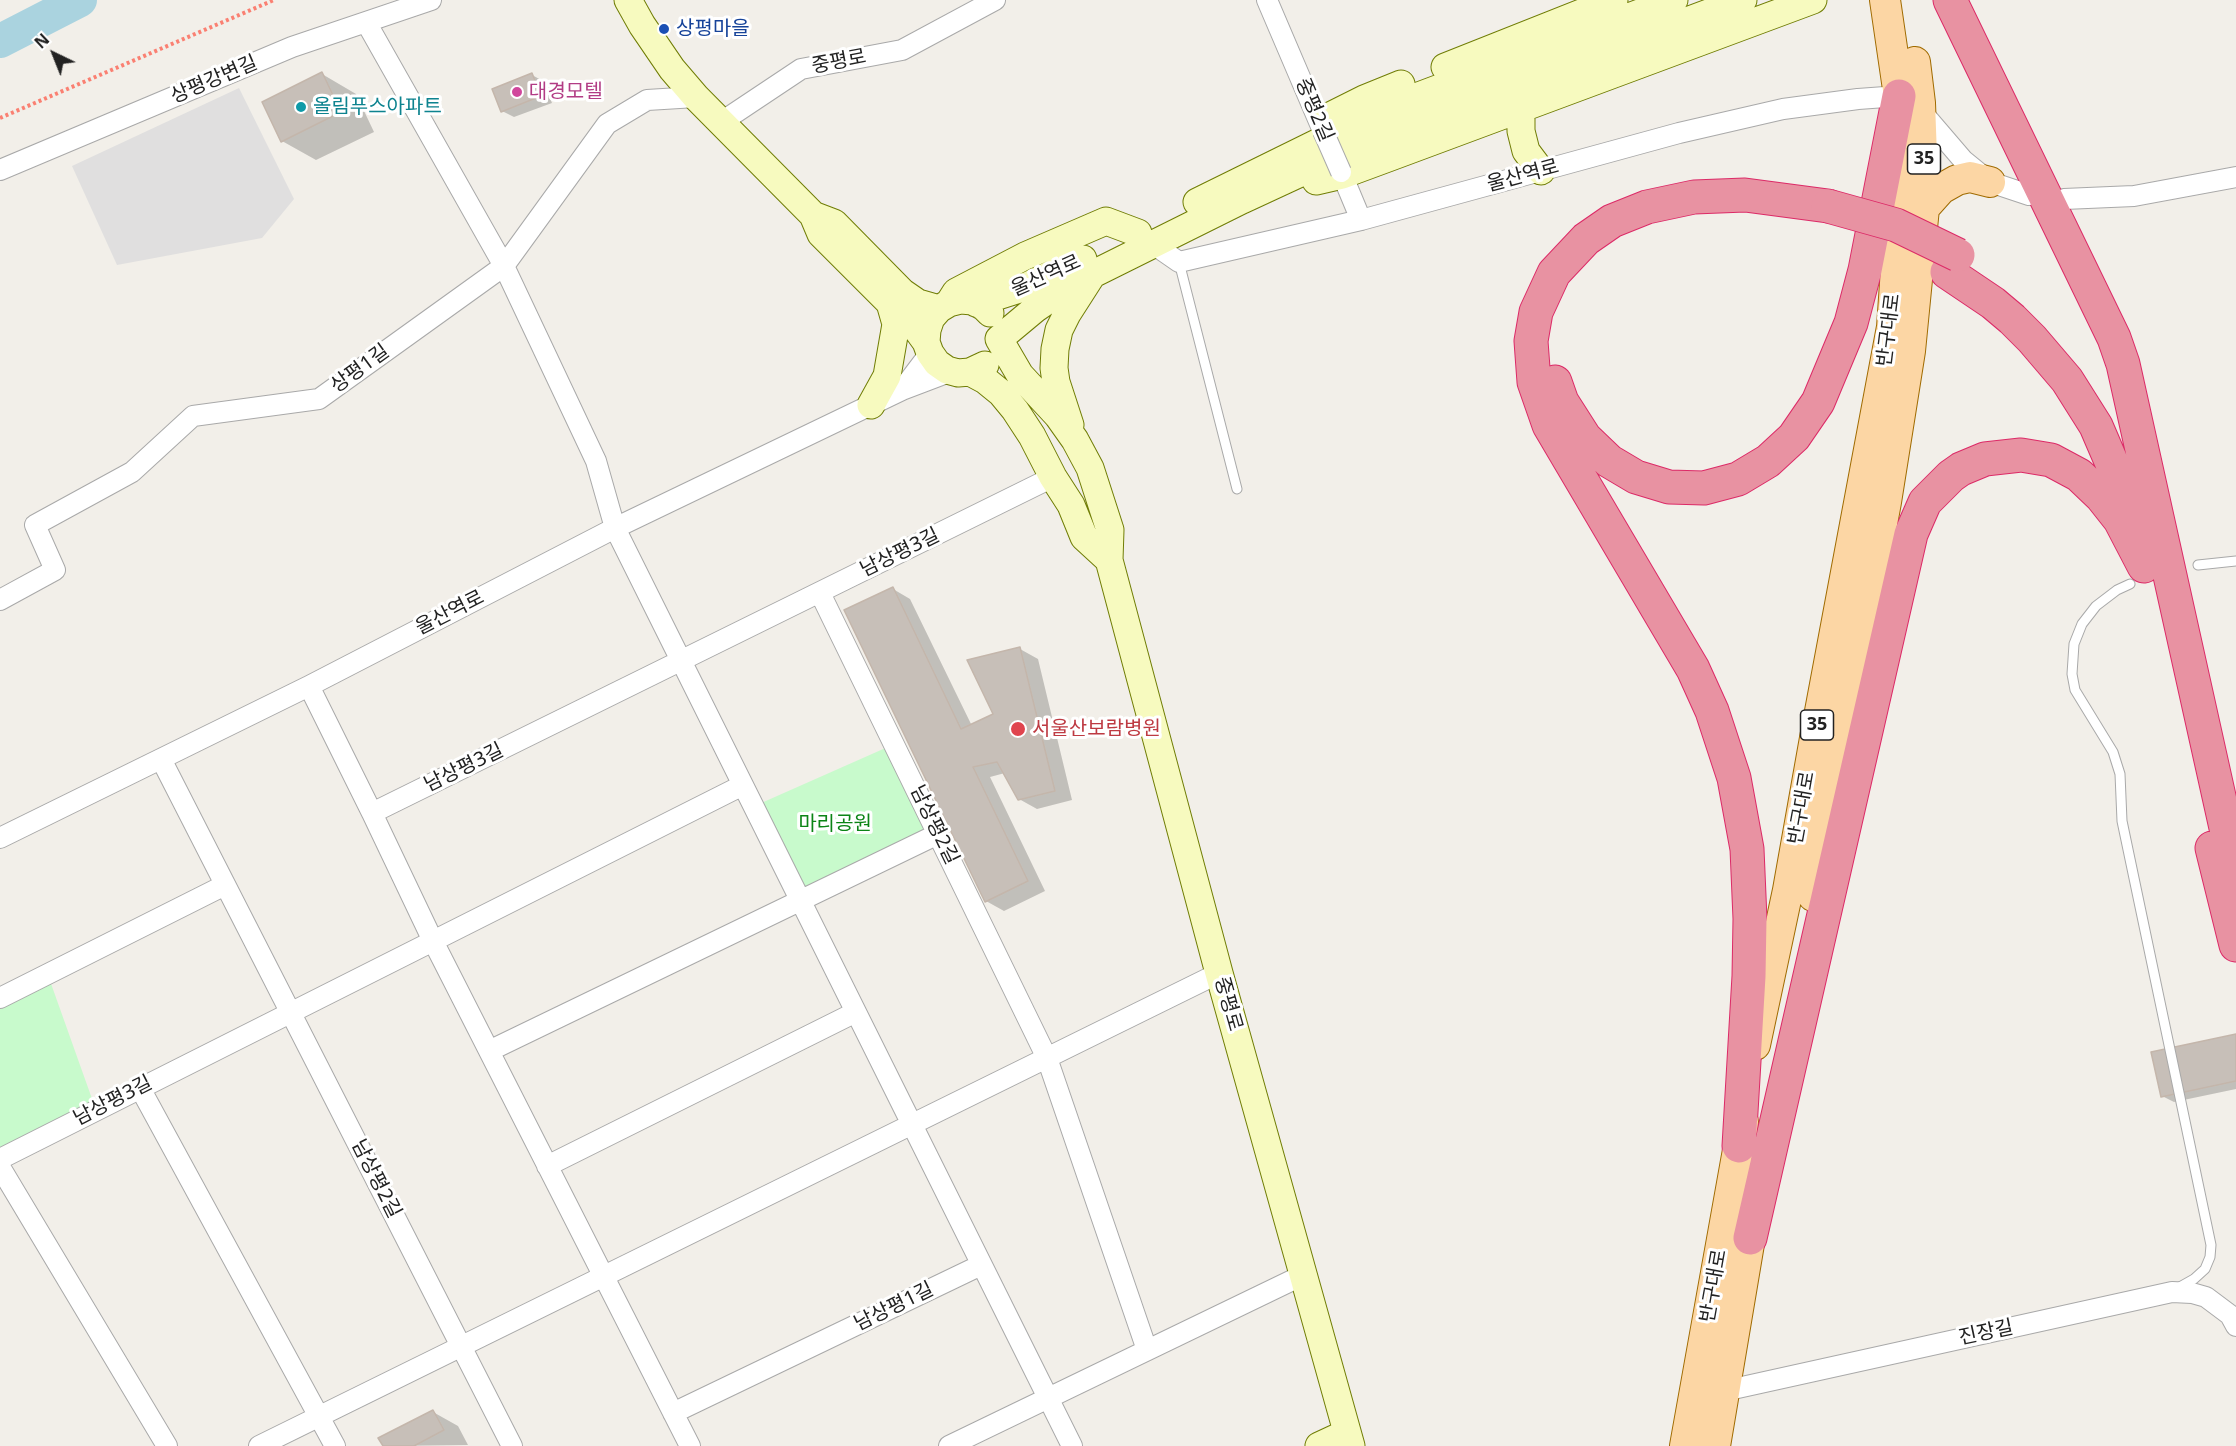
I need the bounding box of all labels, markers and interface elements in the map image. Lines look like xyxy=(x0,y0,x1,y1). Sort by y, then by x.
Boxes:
place label: 상평마을 xyxy=(676,17,750,41)
marker: 상평마을 xyxy=(657,22,671,36)
north arrow xyxy=(24,24,84,84)
text: N xyxy=(29,28,54,53)
street label: 중평로 xyxy=(810,45,868,79)
street label: 상평강변길 xyxy=(167,51,261,109)
street label: 중평2길 xyxy=(1290,75,1338,145)
place label: 대경모텔 xyxy=(529,80,603,104)
marker: 대경모텔 xyxy=(510,85,524,99)
place label: 올림푸스아파트 xyxy=(313,95,442,119)
marker: 올림푸스아파트 xyxy=(294,100,308,114)
road number: 35 xyxy=(1908,144,1940,174)
street label: 울산역로 xyxy=(1484,155,1562,197)
street label: 울산역로 xyxy=(1008,250,1084,302)
street label: 반구대로 xyxy=(1873,292,1905,368)
street label: 상평1길 xyxy=(326,340,394,398)
street label: 남상평3길 xyxy=(857,524,943,582)
street label: 울산역로 xyxy=(412,586,488,640)
road number: 35 xyxy=(1800,710,1834,740)
place label: 서울산보람병원 xyxy=(1032,717,1161,741)
marker: 서울산보람병원 xyxy=(1009,720,1027,738)
street label: 남상평3길 xyxy=(421,739,507,797)
street label: 반구대로 xyxy=(1784,770,1820,846)
street label: 남상평2길 xyxy=(905,782,963,868)
park label: 마리공원 xyxy=(798,812,872,836)
street label: 중평로 xyxy=(1209,974,1247,1034)
street label: 남상평3길 xyxy=(70,1071,156,1131)
street label: 남상평2길 xyxy=(346,1136,406,1222)
street label: 반구대로 xyxy=(1696,1248,1732,1324)
street label: 남상평1길 xyxy=(851,1278,937,1336)
street label: 진장길 xyxy=(1957,1316,2015,1350)

